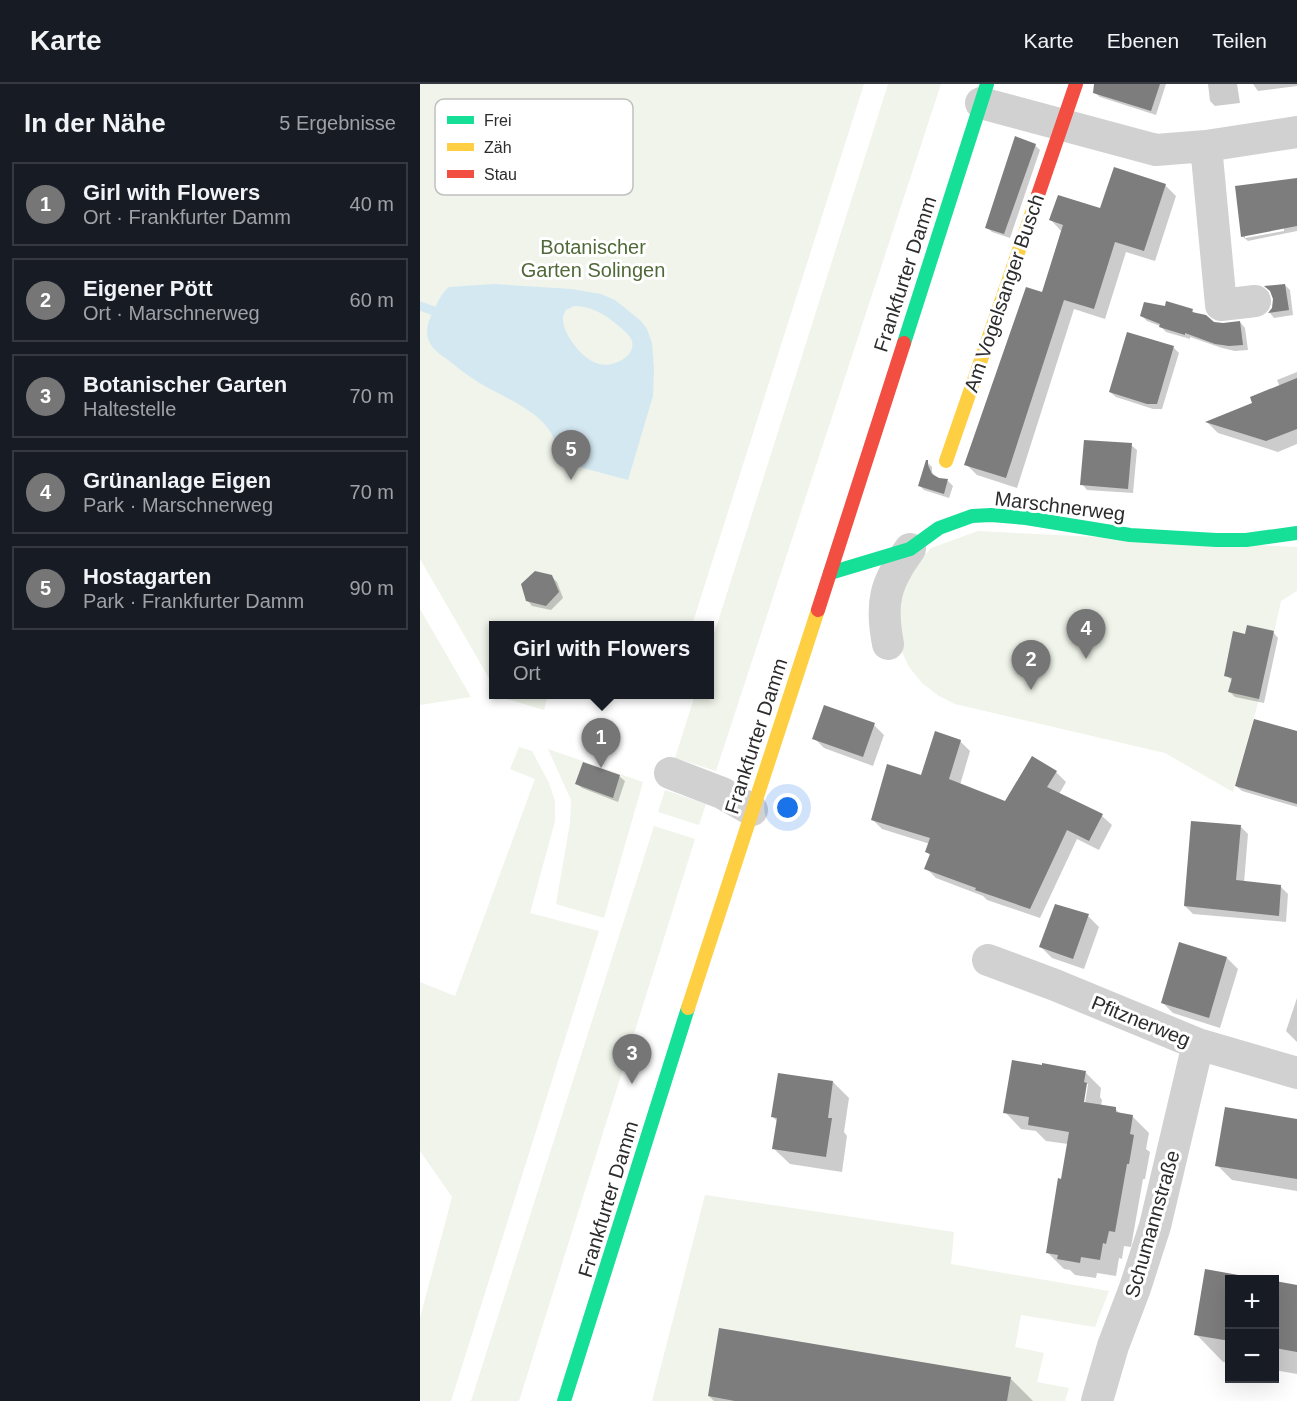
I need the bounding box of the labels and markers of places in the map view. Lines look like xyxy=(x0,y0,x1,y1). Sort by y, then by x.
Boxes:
pin: 5 xyxy=(552,430,590,480)
pin: 4 xyxy=(1066,610,1106,659)
pin: 2 xyxy=(1012,640,1050,690)
pin: 1 xyxy=(582,718,621,768)
pin: 3 xyxy=(612,1034,652,1084)

